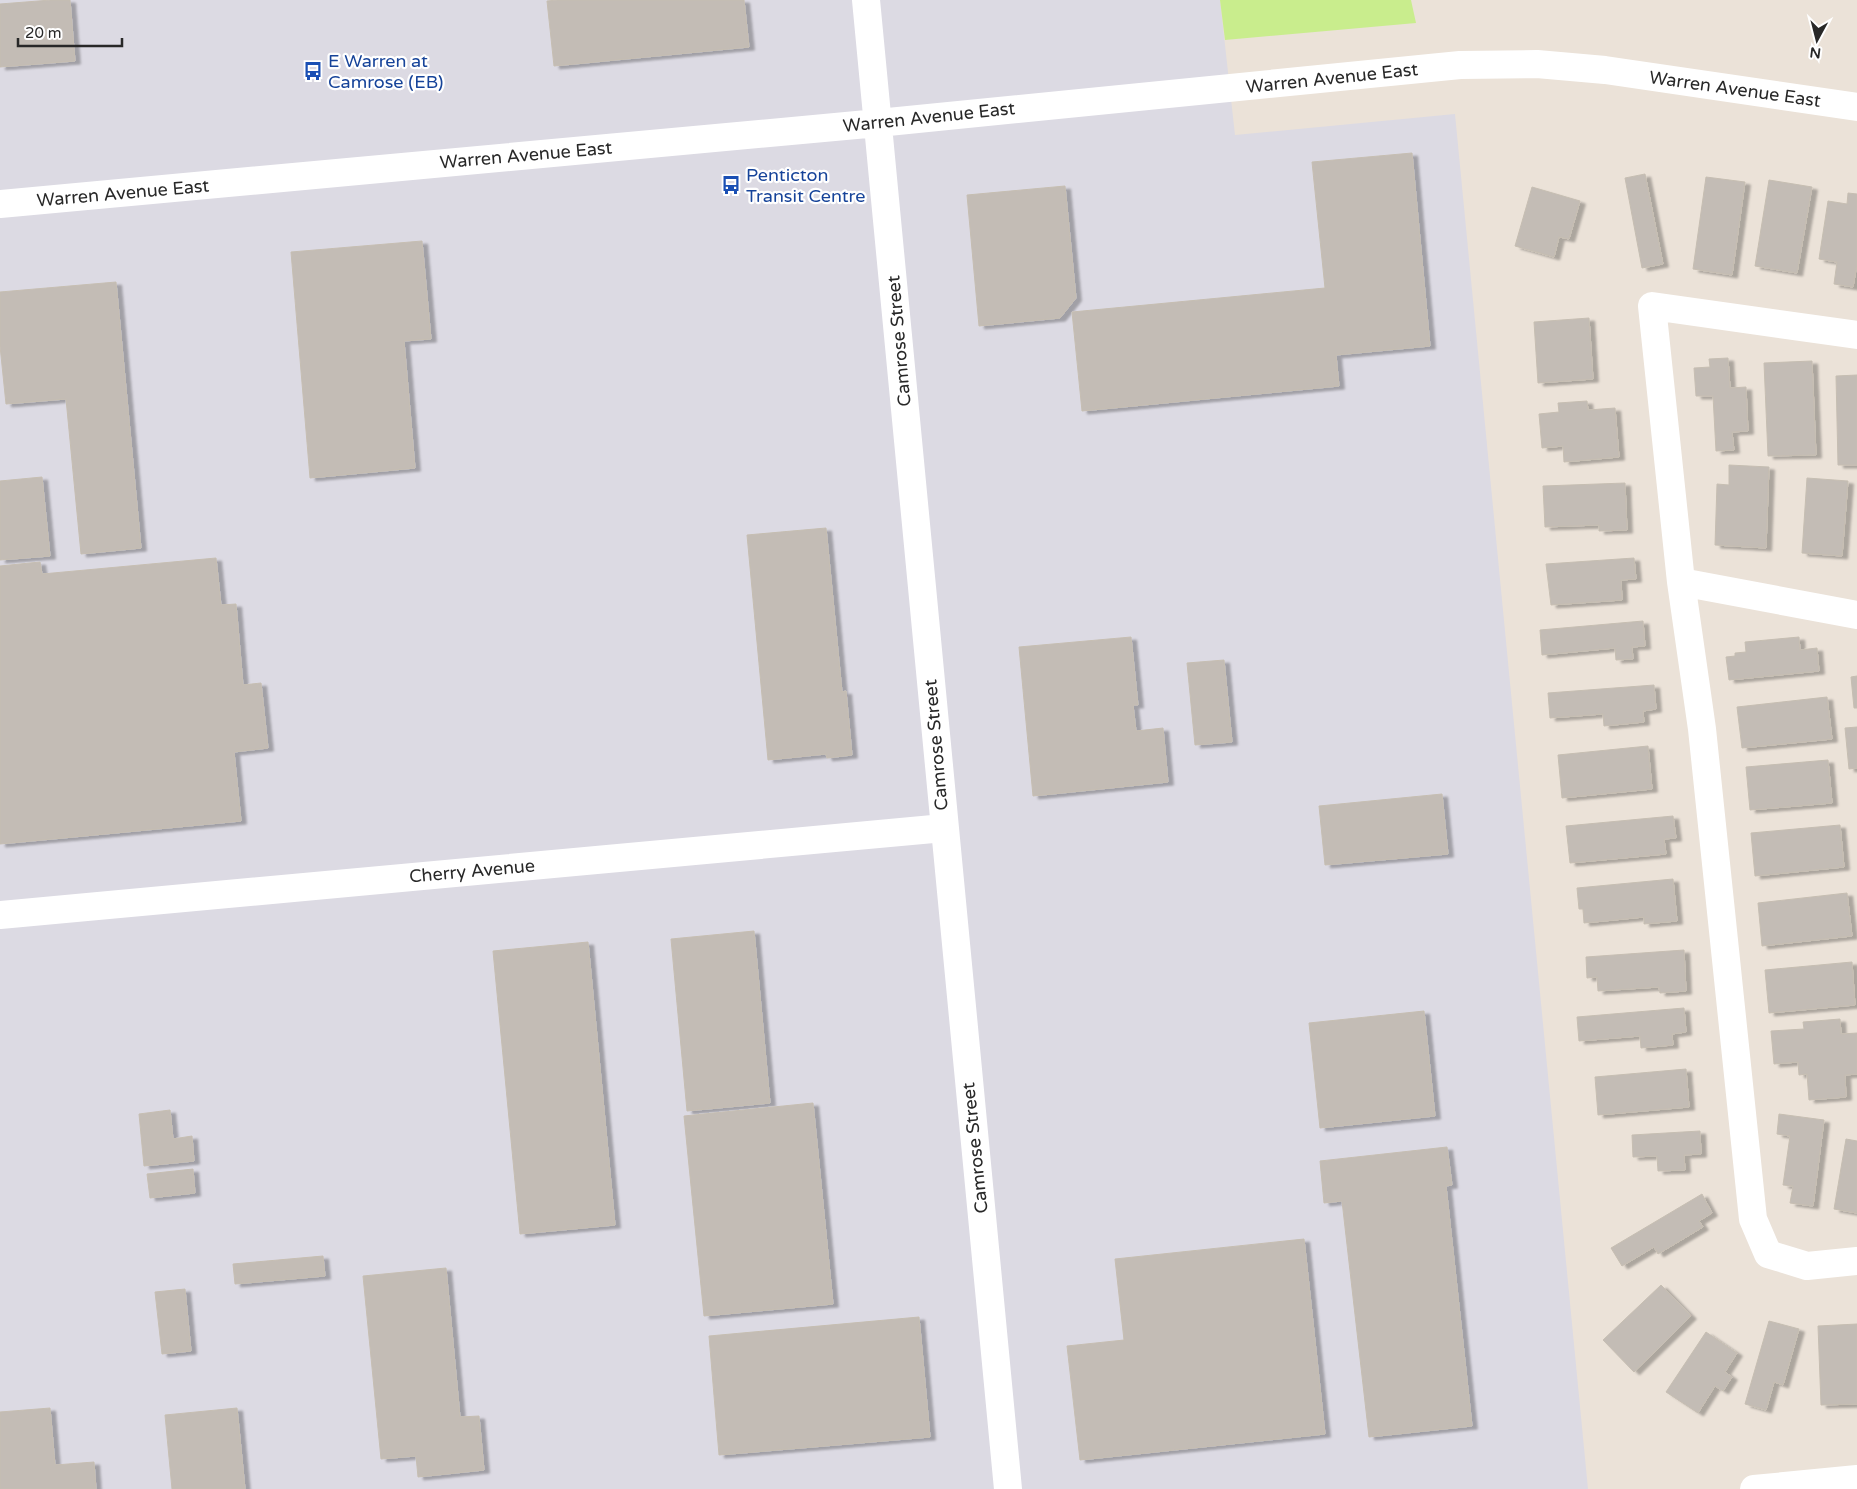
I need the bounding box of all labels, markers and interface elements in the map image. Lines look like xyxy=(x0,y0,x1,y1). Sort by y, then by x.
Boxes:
scale bar xyxy=(18,15,121,47)
north arrow xyxy=(1792,15,1842,65)
text: 20 m xyxy=(25,24,62,42)
text: N xyxy=(1809,43,1822,62)
place label: E Warren at Camrose (EB) xyxy=(328,50,443,93)
street label: Warren Avenue East xyxy=(1245,58,1419,98)
bus stop icon: E Warren at Camrose (EB) xyxy=(302,60,324,82)
street label: Warren Avenue East xyxy=(1648,66,1822,112)
street label: Warren Avenue East xyxy=(842,97,1016,137)
street label: Warren Avenue East xyxy=(439,136,613,173)
place label: Penticton Transit Centre xyxy=(746,164,865,207)
street label: Warren Avenue East xyxy=(36,174,210,211)
bus stop icon: Penticton Transit Centre xyxy=(720,174,742,196)
street label: Camrose Street xyxy=(882,274,916,408)
street label: Camrose Street xyxy=(919,678,953,812)
street label: Cherry Avenue xyxy=(408,855,536,887)
street label: Camrose Street xyxy=(957,1081,993,1215)

